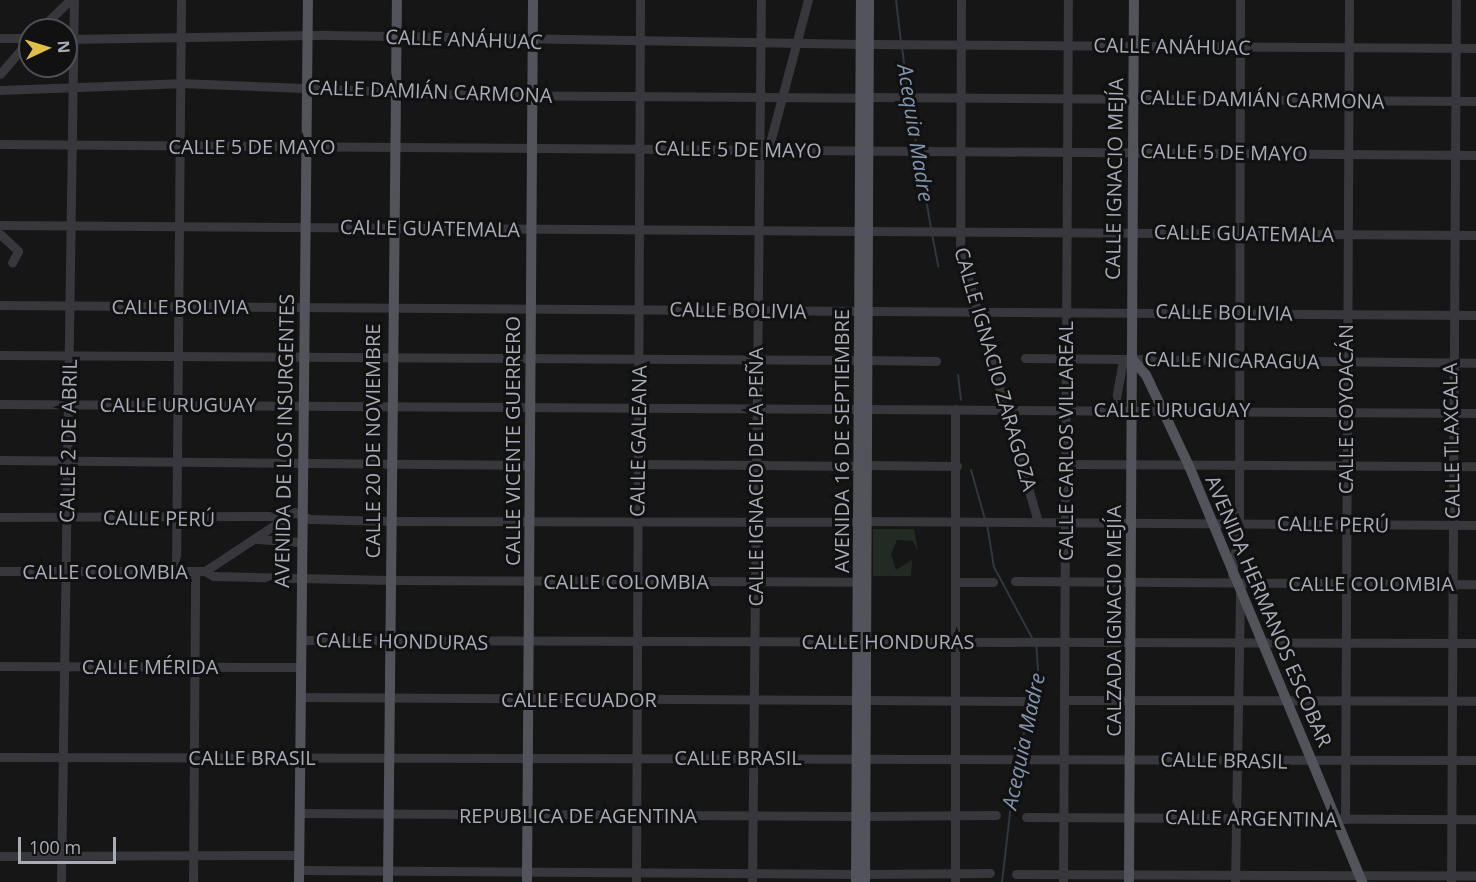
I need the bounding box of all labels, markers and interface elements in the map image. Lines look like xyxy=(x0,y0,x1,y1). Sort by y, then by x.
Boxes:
north arrow xyxy=(18,18,78,78)
street label: CALLE ANÁHUAC xyxy=(385,24,543,54)
street label: CALLE ANÁHUAC xyxy=(1093,33,1251,59)
text: N xyxy=(53,40,75,54)
water label: Acequia Madre xyxy=(893,62,939,204)
street label: CALLE DAMIÁN CARMONA xyxy=(307,75,553,107)
street label: CALLE IGNACIO MEJÍA xyxy=(1100,78,1128,280)
street label: CALLE DAMIÁN CARMONA xyxy=(1139,85,1385,113)
street label: CALLE 5 DE MAYO xyxy=(168,134,336,158)
street label: CALLE 5 DE MAYO xyxy=(654,136,822,162)
street label: CALLE 5 DE MAYO xyxy=(1140,139,1308,165)
street label: CALLE GUATEMALA xyxy=(340,214,520,242)
street label: CALLE GUATEMALA xyxy=(1154,219,1334,247)
street label: CALLE IGNACIO ZARAGOZA xyxy=(950,244,1042,494)
street label: CALLE BOLIVIA xyxy=(111,294,249,318)
street label: AVENIDA DE LOS INSURGENTES xyxy=(269,294,299,588)
street label: CALLE BOLIVIA xyxy=(669,297,807,323)
street label: CALLE BOLIVIA xyxy=(1155,299,1293,325)
street label: AVENIDA 16 DE SEPTIEMBRE xyxy=(829,309,853,573)
street label: CALLE VICENTE GUERRERO xyxy=(500,316,524,566)
street label: CALLE CARLOS VILLAREAL xyxy=(1053,321,1077,561)
street label: CALLE 20 DE NOVIEMBRE xyxy=(360,324,384,558)
street label: CALLE COYOACÁN xyxy=(1333,324,1357,494)
street label: CALLE NICARAGUA xyxy=(1144,346,1320,374)
street label: CALLE IGNACIO DE LA PEÑA xyxy=(743,347,767,607)
street label: CALLE 2 DE ABRIL xyxy=(55,359,81,523)
street label: CALLE TLAXCALA xyxy=(1438,363,1464,519)
street label: CALLE GALEANA xyxy=(625,365,651,517)
street label: CALLE URUGUAY xyxy=(100,392,256,416)
street label: CALLE URUGUAY xyxy=(1094,397,1250,421)
street label: AVENIDA HERMANOS ESCOBAR xyxy=(1201,472,1337,750)
street label: CALLE PERÚ xyxy=(103,505,215,531)
street label: CALZADA IGNACIO MEJÍA xyxy=(1101,505,1125,737)
street label: CALLE PERÚ xyxy=(1277,511,1389,537)
street label: CALLE COLOMBIA xyxy=(22,559,188,583)
street label: CALLE COLOMBIA xyxy=(543,569,709,593)
street label: CALLE COLOMBIA xyxy=(1288,571,1454,595)
street label: CALLE HONDURAS xyxy=(315,627,489,655)
street label: CALLE HONDURAS xyxy=(802,629,974,653)
street label: CALLE MÉRIDA xyxy=(82,654,218,678)
water label: Acequia Madre xyxy=(996,670,1050,812)
street label: CALLE ECUADOR xyxy=(501,687,657,711)
street label: CALLE BRASIL xyxy=(188,745,316,769)
street label: CALLE BRASIL xyxy=(674,745,802,769)
street label: CALLE BRASIL xyxy=(1160,747,1288,773)
street label: REPUBLICA DE AGENTINA xyxy=(459,803,697,827)
street label: CALLE ARGENTINA xyxy=(1165,804,1337,832)
scale bar xyxy=(21,825,118,863)
text: 100 m xyxy=(29,835,81,859)

